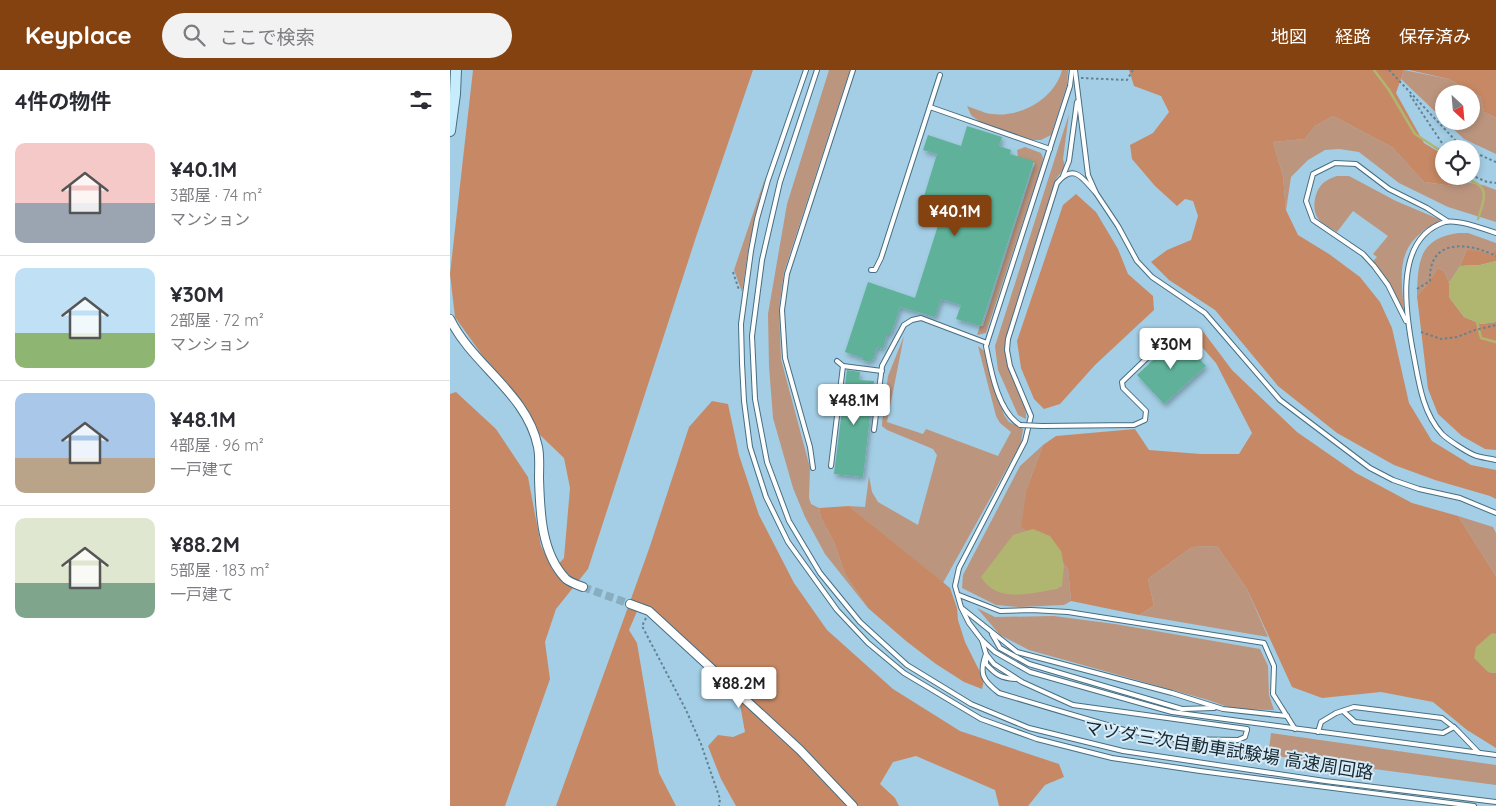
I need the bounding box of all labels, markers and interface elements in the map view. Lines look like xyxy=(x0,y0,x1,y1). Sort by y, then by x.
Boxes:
search box xyxy=(162,13,512,58)
text: Keyplace xyxy=(25,20,132,50)
icon: search xyxy=(180,21,208,49)
text: ここで検索 xyxy=(220,25,315,49)
text: 地図 xyxy=(1271,25,1307,48)
text: 経路 xyxy=(1335,25,1371,48)
text: 保存済み xyxy=(1399,25,1471,48)
north arrow xyxy=(1435,85,1480,130)
map controls xyxy=(1435,85,1480,185)
icon: filters xyxy=(407,86,435,114)
text: 4件の物件 xyxy=(15,88,111,114)
button: locate xyxy=(1435,140,1480,185)
text: ¥40.1M xyxy=(170,156,237,182)
icon: home xyxy=(55,163,115,223)
text: 3部屋 · 74 m² xyxy=(170,185,262,205)
pin: ¥40.1M xyxy=(914,194,996,237)
text: ¥40.1M xyxy=(929,201,981,221)
text: マンション xyxy=(170,209,250,229)
text: ¥30M xyxy=(170,281,224,307)
icon: home xyxy=(55,288,115,348)
text: 2部屋 · 72 m² xyxy=(170,310,264,330)
pin: ¥30M xyxy=(1141,328,1201,370)
text: マンション xyxy=(170,334,250,354)
text: ¥30M xyxy=(1150,334,1192,354)
pin: ¥48.1M xyxy=(813,384,895,426)
text: ¥48.1M xyxy=(829,390,879,410)
text: ¥48.1M xyxy=(170,406,236,432)
icon: home xyxy=(55,413,115,473)
text: 4部屋 · 96 m² xyxy=(170,435,264,455)
text: 一戸建て xyxy=(170,459,234,479)
text: ¥88.2M xyxy=(170,531,240,557)
icon: home xyxy=(55,538,115,598)
text: 5部屋 · 183 m² xyxy=(170,560,270,580)
text: 一戸建て xyxy=(170,584,234,604)
pin: ¥88.2M xyxy=(698,666,780,709)
text: ¥88.2M xyxy=(712,673,766,693)
street label: マツダ三次自動車試験場 高速周回路 xyxy=(1083,716,1375,784)

